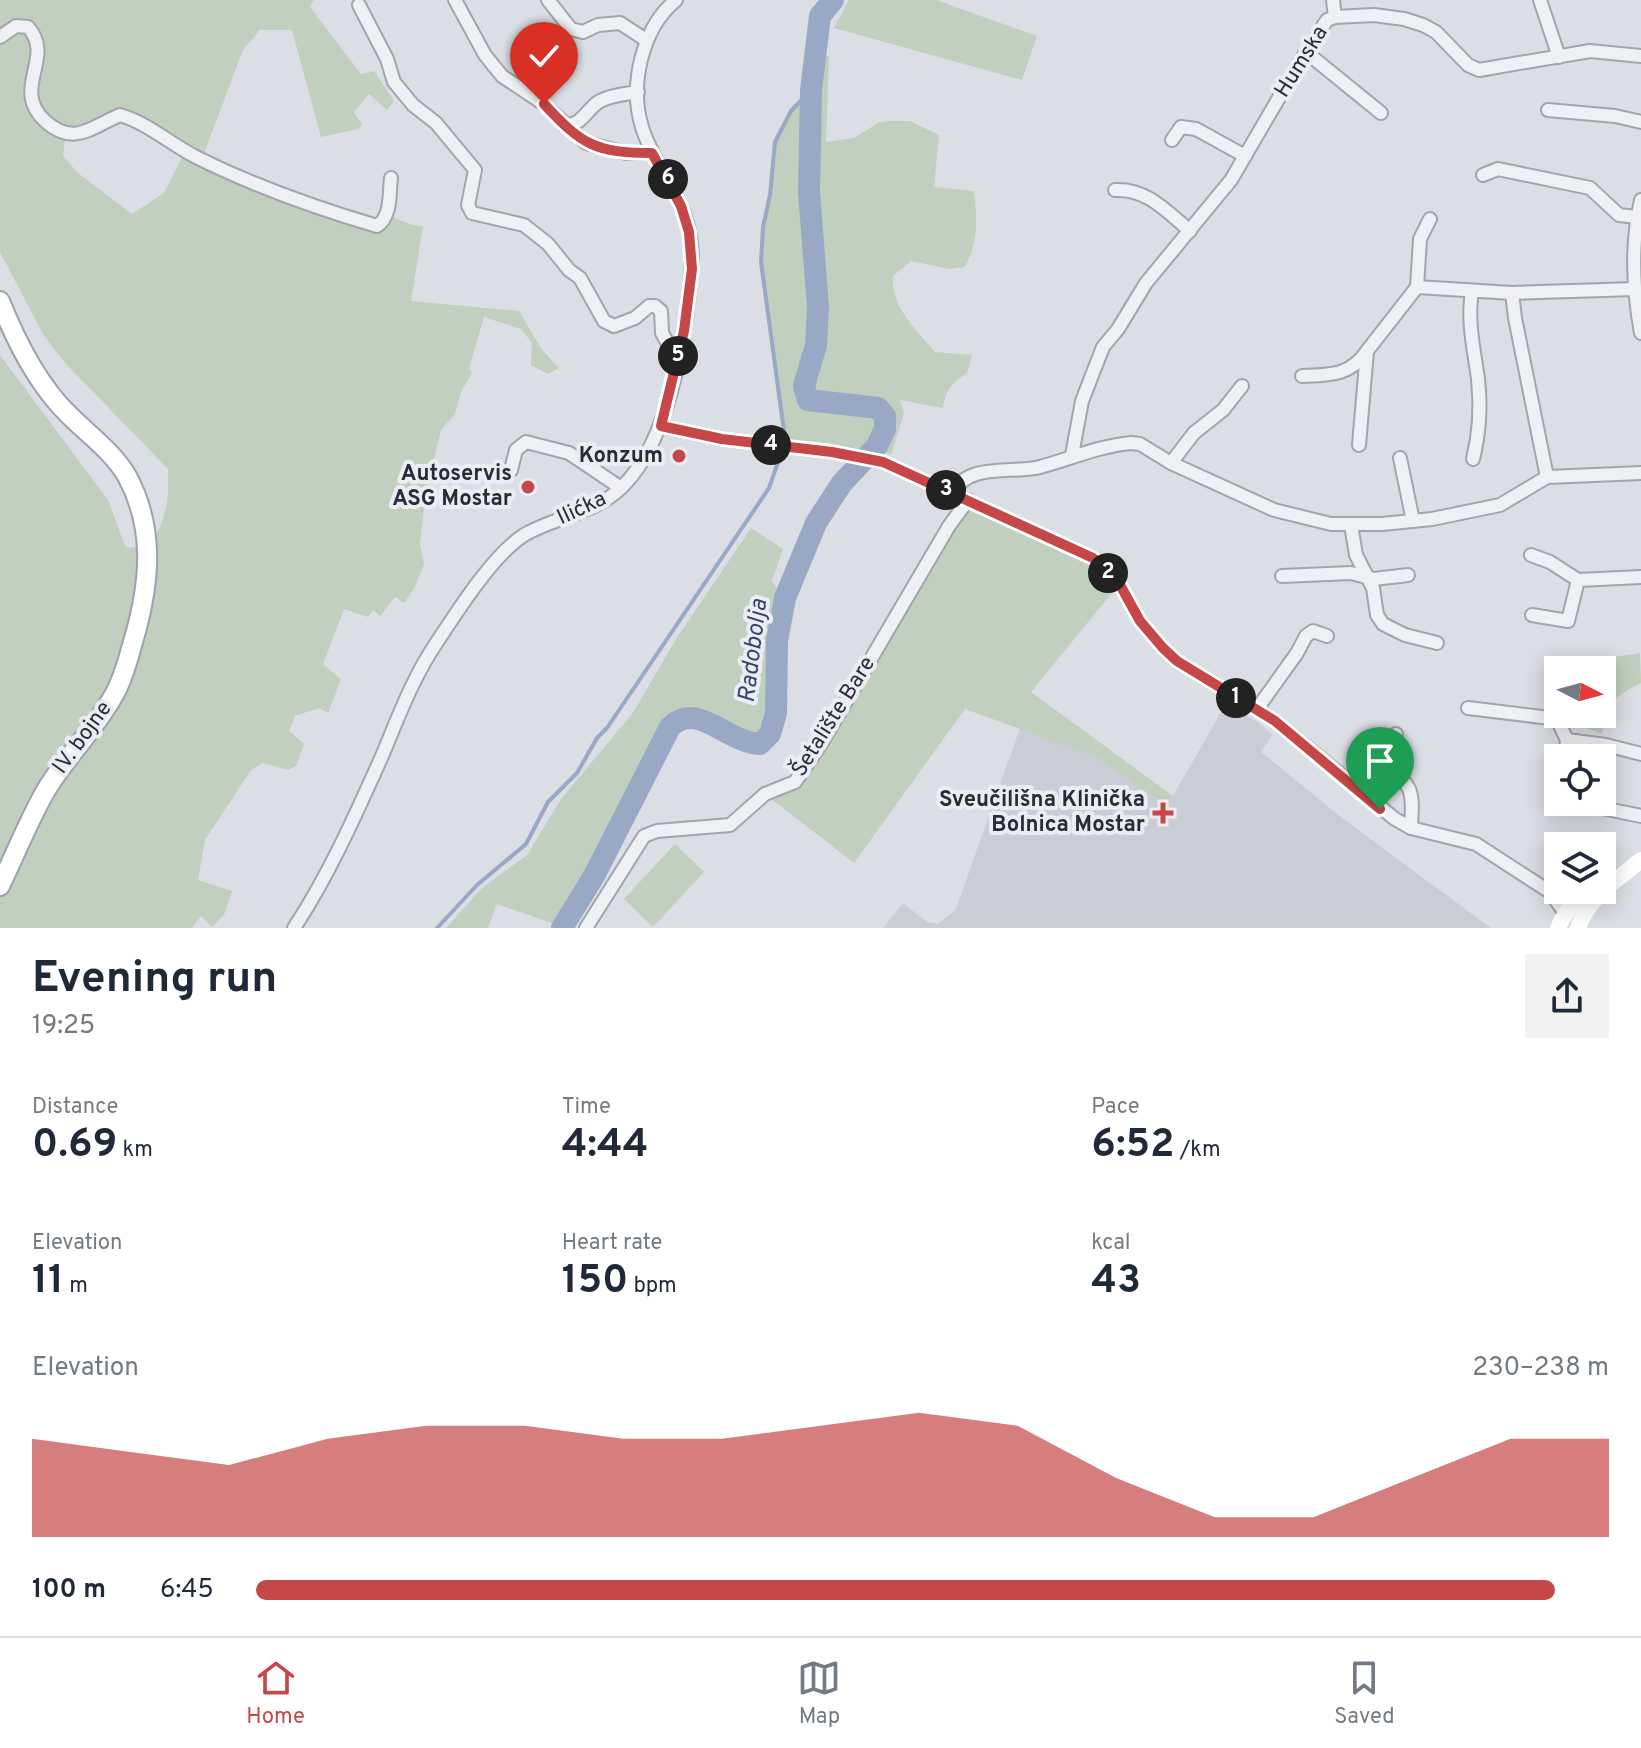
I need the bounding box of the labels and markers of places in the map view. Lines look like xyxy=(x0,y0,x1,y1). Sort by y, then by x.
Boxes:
pin xyxy=(510,22,578,104)
pin: 6 xyxy=(648,159,688,199)
pin: 5 xyxy=(658,336,698,376)
pin: 4 xyxy=(751,425,791,465)
place label: Konzum xyxy=(579,443,663,470)
marker: Konzum xyxy=(670,447,688,465)
place label: Autoservis ASG Mostar xyxy=(392,461,512,513)
pin: 3 xyxy=(926,470,966,510)
marker: Autoservis ASG Mostar xyxy=(519,478,537,496)
pin: 2 xyxy=(1088,553,1128,593)
pin: 1 xyxy=(1216,678,1256,718)
pin xyxy=(1346,727,1414,809)
place label: Sveučilišna Klinička Bolnica Mostar xyxy=(939,787,1145,839)
marker: Sveučilišna Klinička Bolnica Mostar xyxy=(1152,802,1174,824)

